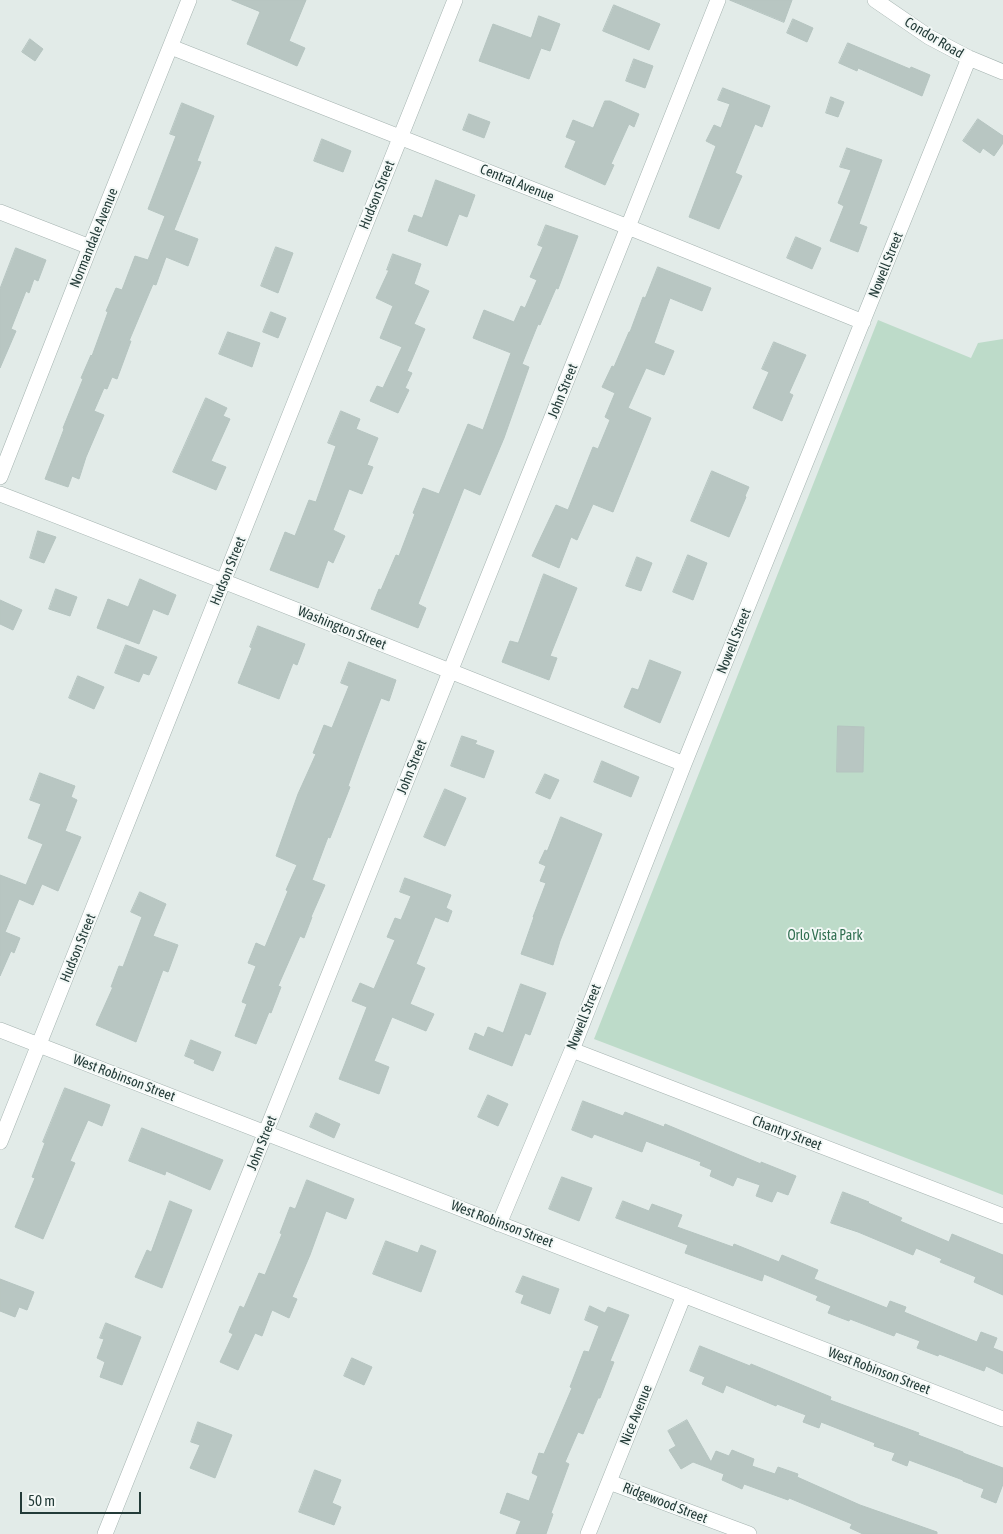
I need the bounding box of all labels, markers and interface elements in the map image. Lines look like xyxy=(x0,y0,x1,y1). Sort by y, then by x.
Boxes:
street label: Condor Road xyxy=(902,14,966,62)
street label: Hudson Street xyxy=(356,158,398,232)
street label: Central Avenue xyxy=(478,161,556,205)
street label: Normandale Avenue xyxy=(66,186,122,290)
street label: Nowell Street xyxy=(865,230,907,300)
street label: John Street xyxy=(544,361,582,421)
street label: Hudson Street xyxy=(207,534,249,608)
street label: Washington Street xyxy=(295,603,389,653)
street label: Nowell Street xyxy=(713,606,755,676)
street label: John Street xyxy=(393,737,431,797)
street label: Hudson Street xyxy=(57,911,99,985)
park label: Orlo Vista Park xyxy=(787,928,863,944)
street label: Nowell Street xyxy=(563,982,605,1052)
street label: West Robinson Street xyxy=(71,1051,177,1105)
street label: Chantry Street xyxy=(750,1112,824,1154)
street label: John Street xyxy=(243,1113,281,1173)
street label: West Robinson Street xyxy=(449,1197,555,1251)
street label: West Robinson Street xyxy=(826,1344,932,1398)
street label: Nice Avenue xyxy=(616,1382,656,1448)
street label: Ridgewood Street xyxy=(620,1479,710,1527)
scale bar xyxy=(22,1482,144,1514)
text: 50 m xyxy=(28,1492,55,1509)

